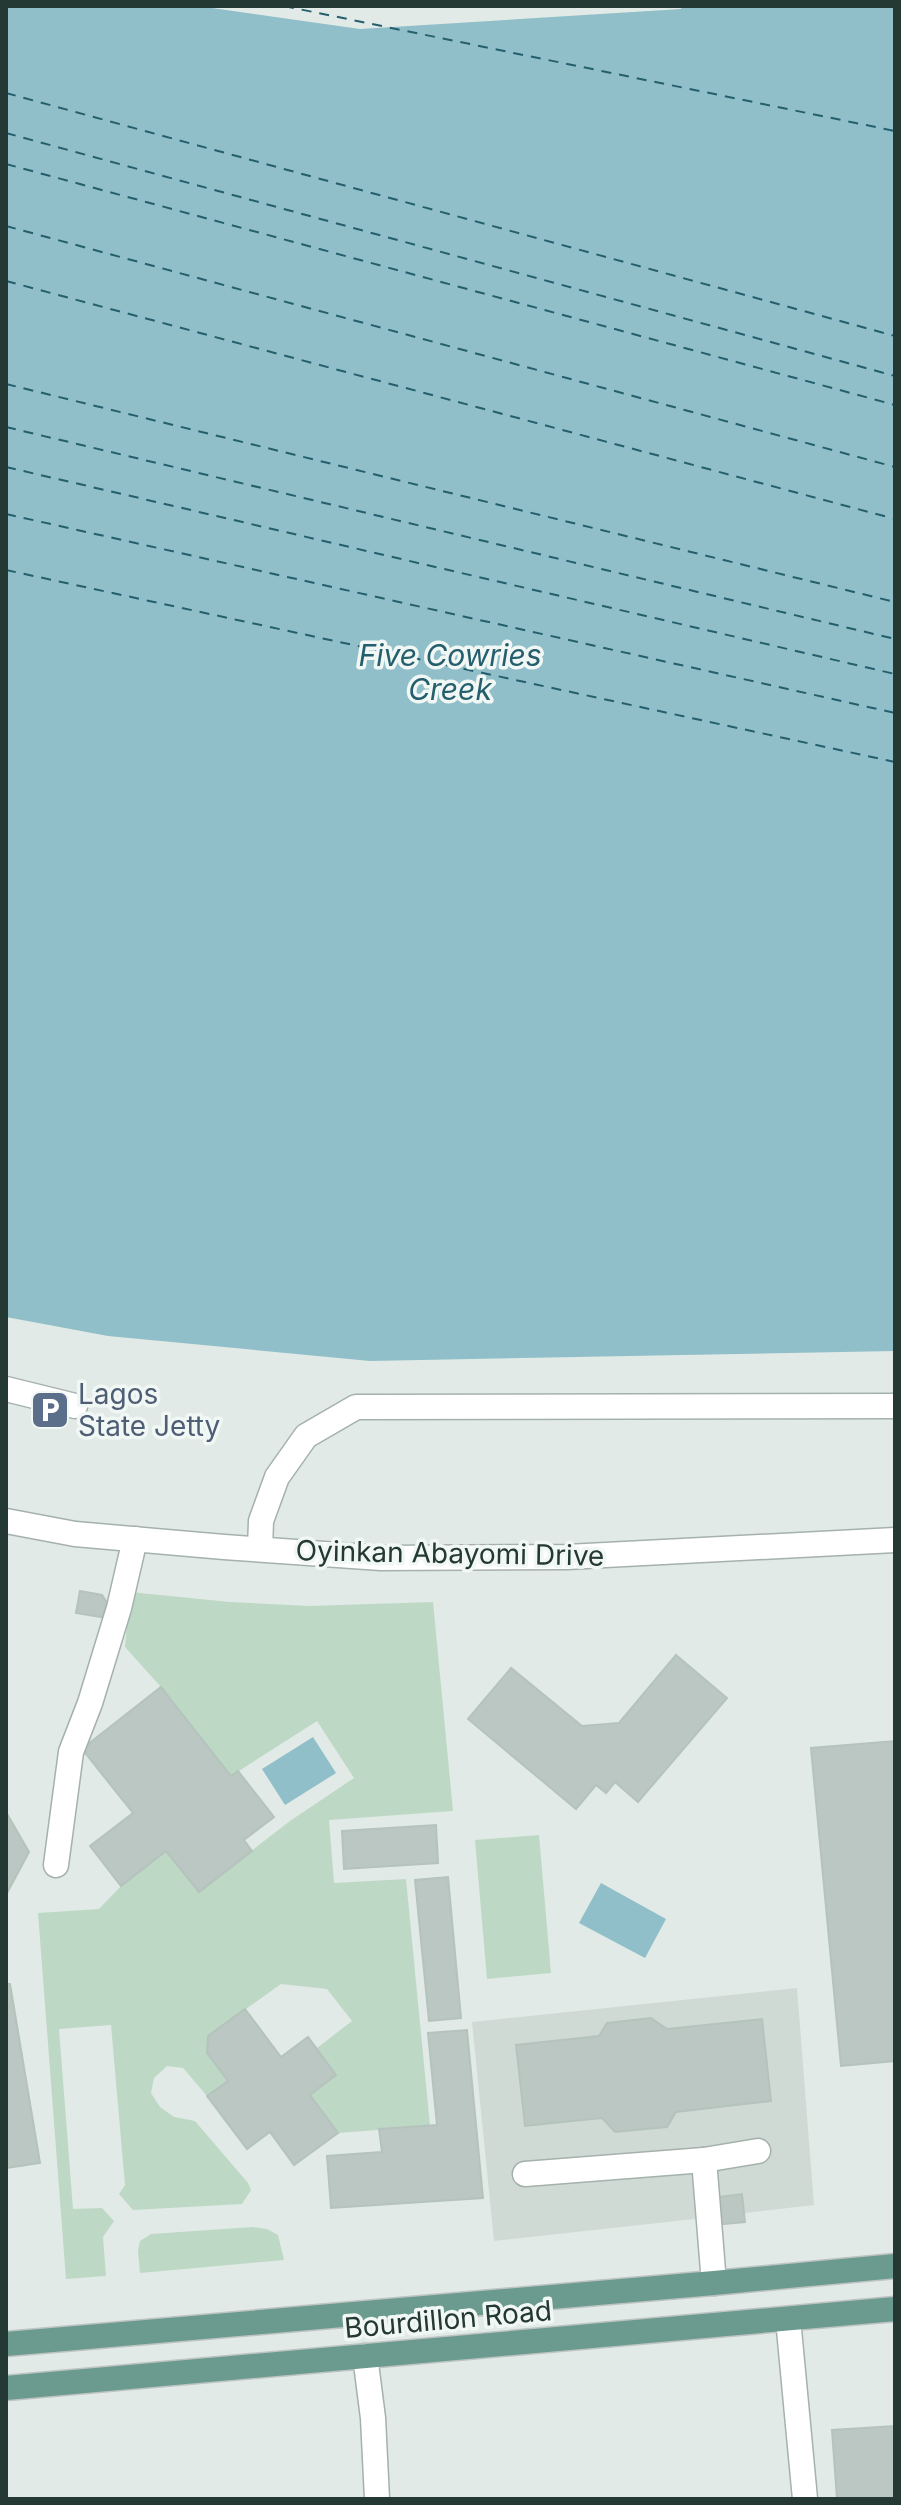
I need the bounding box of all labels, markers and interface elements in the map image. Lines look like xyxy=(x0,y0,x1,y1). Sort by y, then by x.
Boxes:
water label: Five Cowries Creek xyxy=(358,637,542,707)
place label: Lagos State Jetty xyxy=(78,1377,220,1443)
parking icon: Lagos State Jetty xyxy=(29,1389,71,1431)
street label: Oyinkan Abayomi Drive xyxy=(295,1533,605,1573)
street label: Bourdillon Road xyxy=(343,2293,553,2345)

